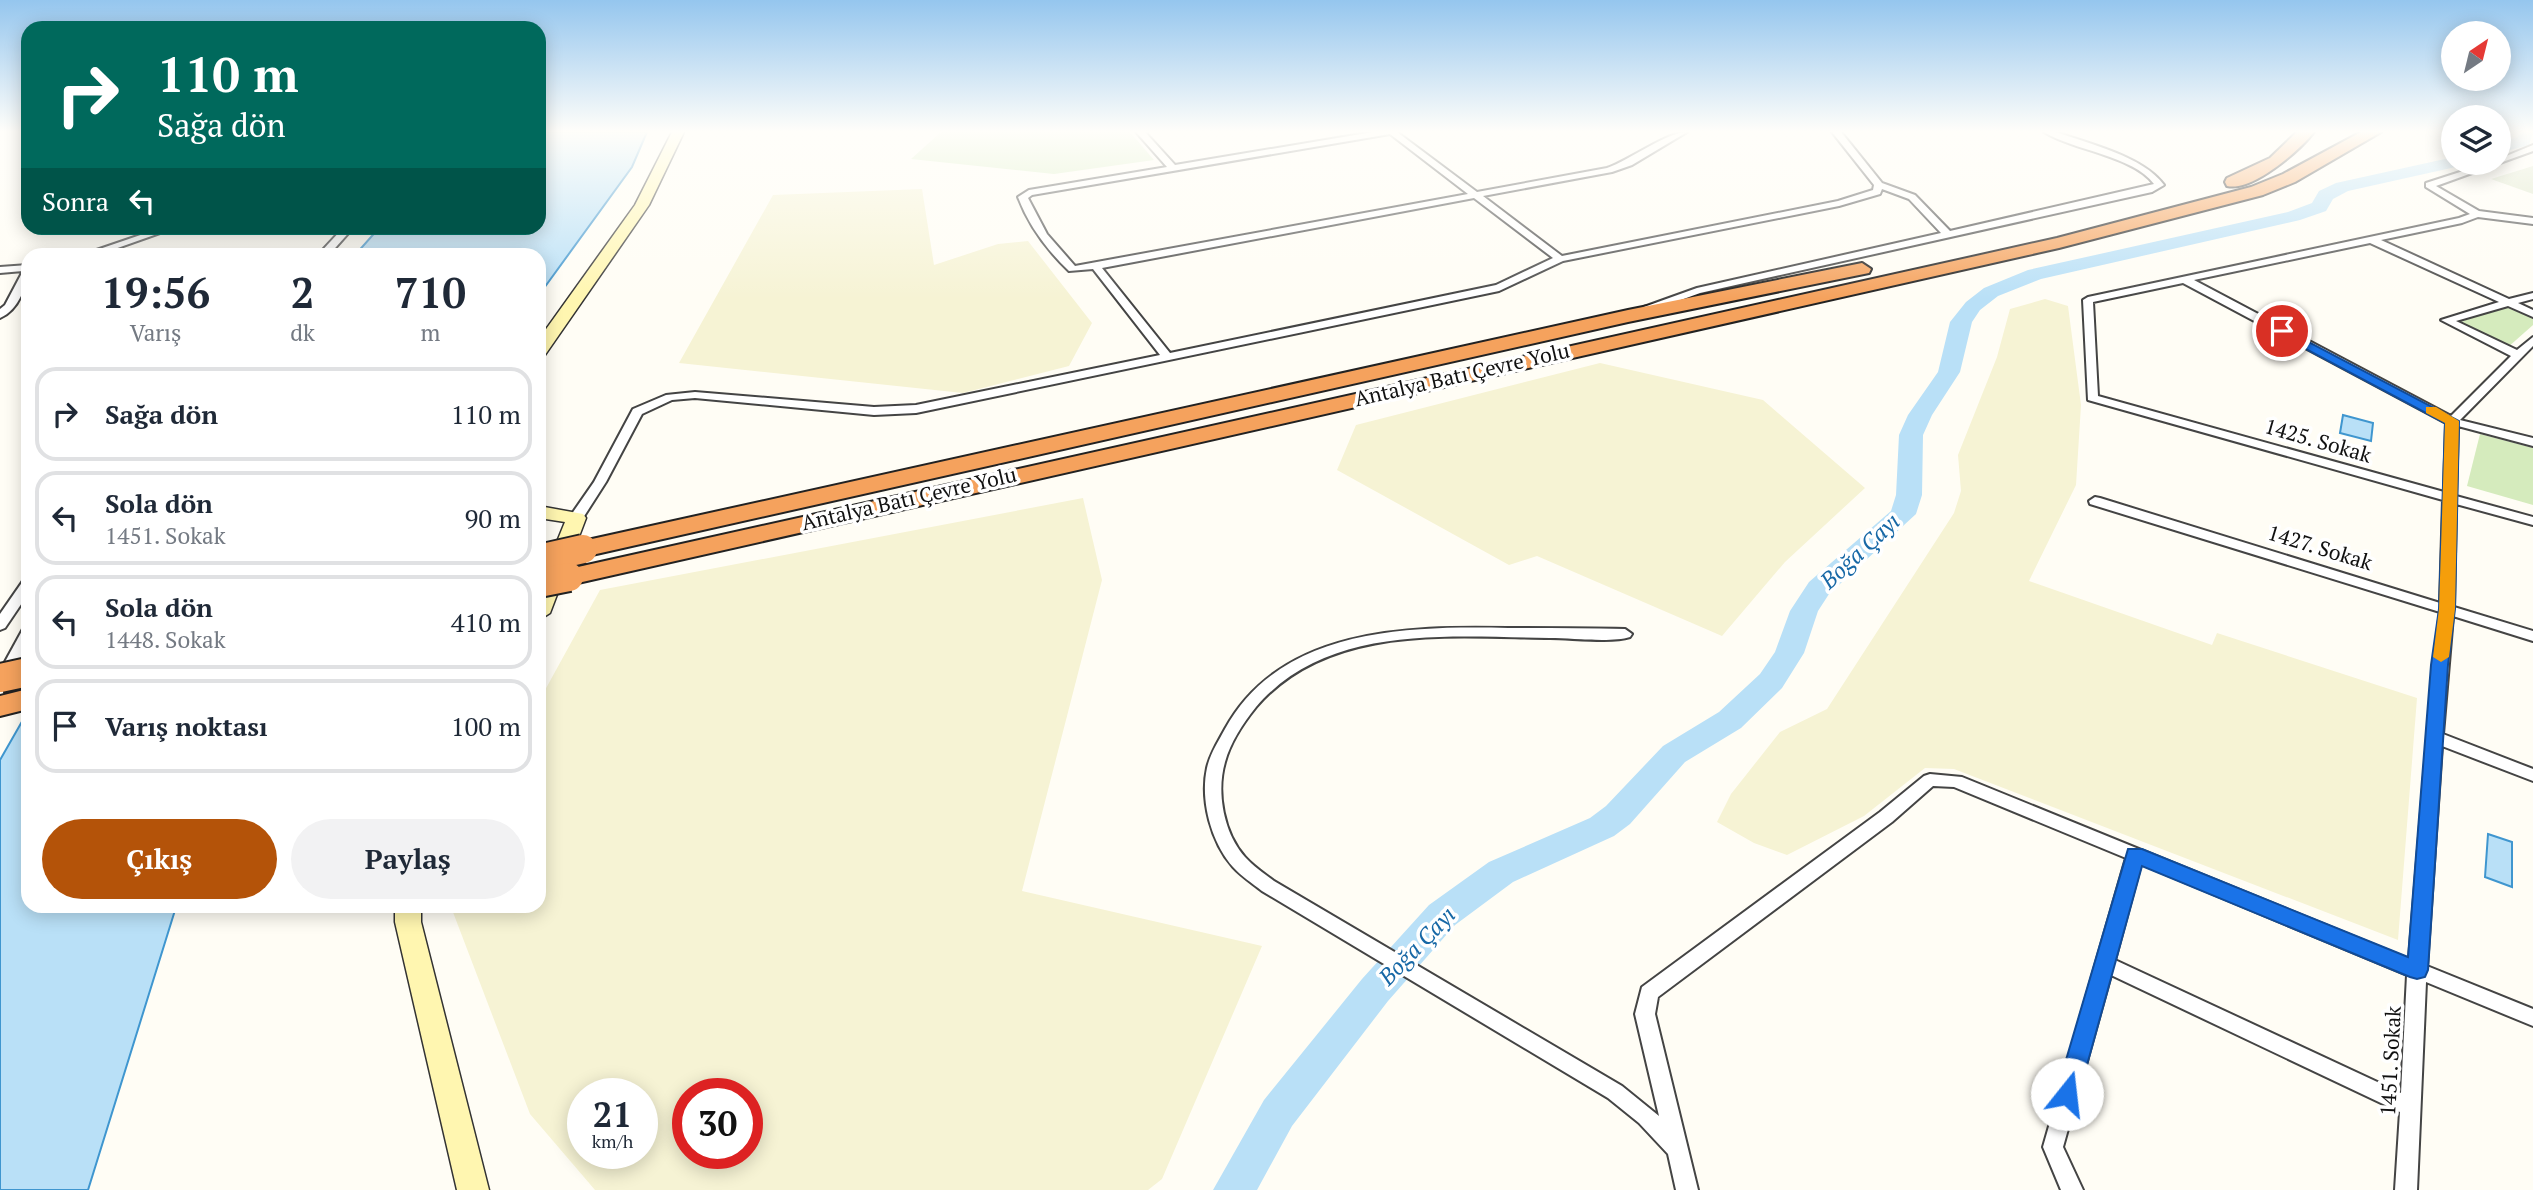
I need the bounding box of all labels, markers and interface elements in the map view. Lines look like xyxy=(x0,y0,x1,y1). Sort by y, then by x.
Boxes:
north arrow xyxy=(2441,21,2511,91)
map controls xyxy=(2441,21,2511,175)
text: 110 m xyxy=(157,41,299,106)
icon: right xyxy=(42,49,133,140)
text: Sağa dön xyxy=(157,104,286,146)
button: layers xyxy=(2441,105,2511,175)
icon: left xyxy=(123,182,161,220)
text: Sonra xyxy=(42,184,109,218)
text: 19:56 xyxy=(101,264,210,320)
text: 2 xyxy=(291,264,314,320)
text: 710 xyxy=(395,264,466,320)
pin xyxy=(2252,301,2312,361)
icon: arrive xyxy=(2263,312,2301,350)
text: Varış xyxy=(130,317,181,348)
text: dk xyxy=(290,317,315,348)
text: m xyxy=(421,317,440,348)
street label: Antalya Batı Çevre Yolu xyxy=(1352,336,1572,412)
icon: right xyxy=(46,395,84,433)
text: Sağa dön xyxy=(105,397,218,431)
text: 110 m xyxy=(451,397,521,431)
street label: 1425. Sokak xyxy=(2262,411,2375,469)
street label: Antalya Batı Çevre Yolu xyxy=(799,460,1019,536)
text: Sola dön xyxy=(105,486,213,520)
icon: left xyxy=(46,499,84,537)
text: 90 m xyxy=(465,501,521,535)
water label: Boğa Çayı xyxy=(1812,506,1906,596)
street label: 1427. Sokak xyxy=(2265,518,2376,576)
text: 1451. Sokak xyxy=(105,520,226,551)
text: Sola dön xyxy=(105,590,213,624)
icon: left xyxy=(46,603,84,641)
text: 410 m xyxy=(451,605,521,639)
text: 1448. Sokak xyxy=(105,624,226,655)
icon: arrive xyxy=(46,707,84,745)
text: Varış noktası xyxy=(105,709,268,743)
text: 100 m xyxy=(451,709,521,743)
button: Çıkış xyxy=(42,819,277,899)
button: Paylaş xyxy=(291,819,525,899)
water label: Boğa Çayı xyxy=(1371,900,1462,992)
street label: 1451. Sokak xyxy=(2373,1005,2407,1117)
position arrow xyxy=(2030,1057,2104,1131)
speed limit sign: 30 xyxy=(672,1078,763,1169)
text: 21 xyxy=(593,1091,632,1137)
text: km/h xyxy=(592,1129,633,1153)

